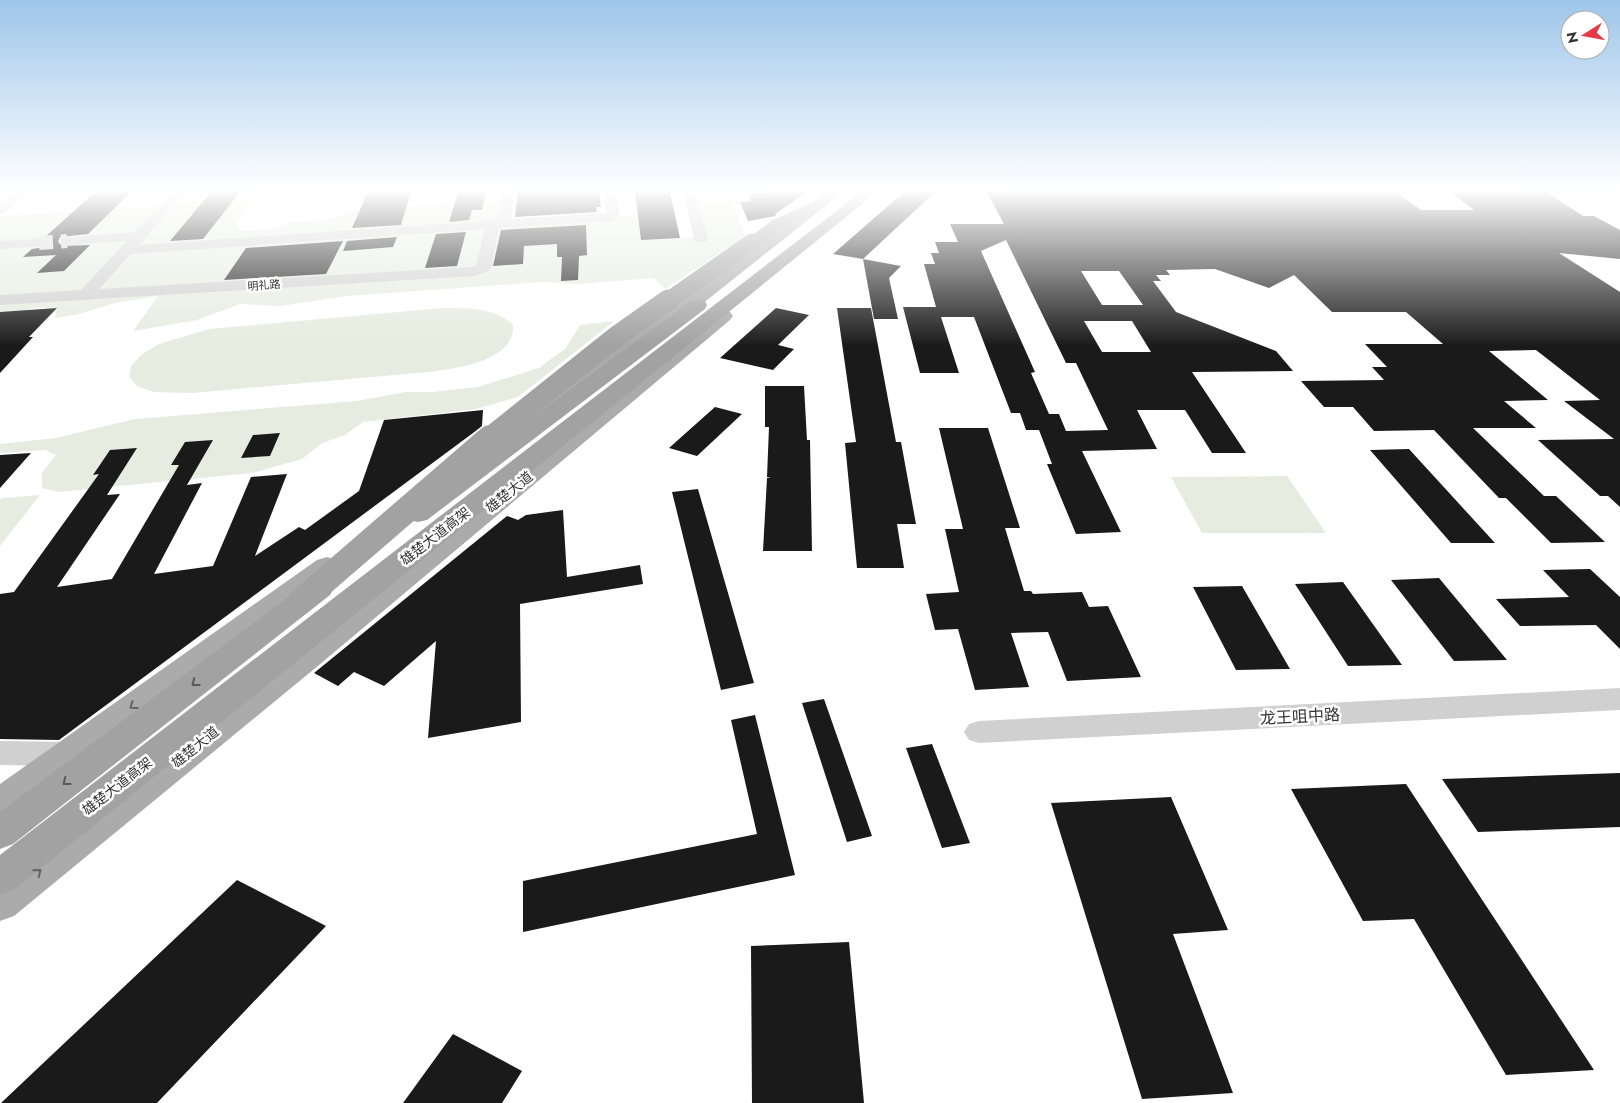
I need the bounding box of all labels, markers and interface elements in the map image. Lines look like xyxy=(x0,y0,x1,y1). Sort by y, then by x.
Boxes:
north arrow xyxy=(1560,10,1610,60)
text: N xyxy=(1561,30,1583,45)
street label: 明礼路 xyxy=(247,276,281,294)
street label: 雄楚大道 xyxy=(481,467,537,517)
street label: 雄楚大道高架 xyxy=(396,502,474,570)
one-way arrow xyxy=(191,677,201,686)
one-way arrow xyxy=(130,701,139,709)
street label: 龙王咀中路 xyxy=(1259,703,1341,730)
street label: 雄楚大道 xyxy=(167,722,223,772)
street label: 雄楚大道高架 xyxy=(78,752,156,820)
one-way arrow xyxy=(62,776,72,785)
one-way arrow xyxy=(32,870,41,878)

